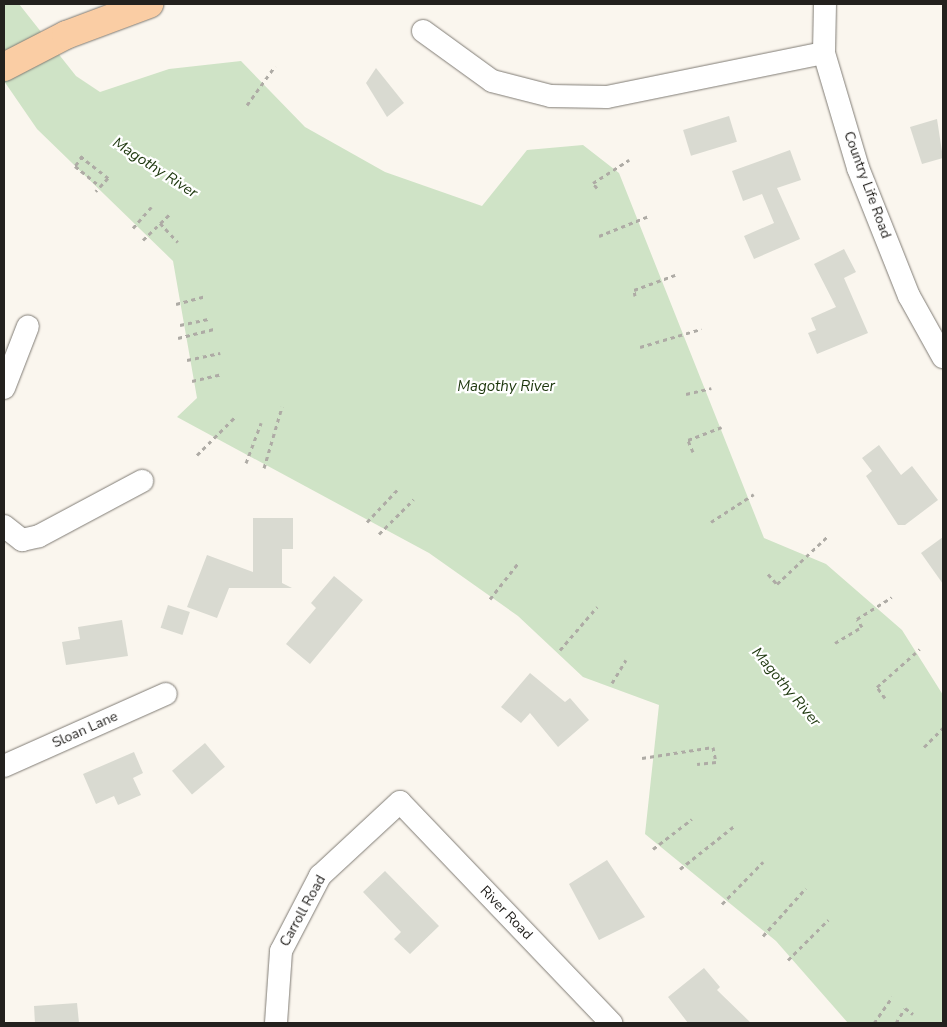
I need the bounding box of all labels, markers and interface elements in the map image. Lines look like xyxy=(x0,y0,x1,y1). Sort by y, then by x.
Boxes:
street label: Country Life Road xyxy=(840,129,894,241)
water label: Magothy River xyxy=(109,134,201,202)
water label: Magothy River xyxy=(457,378,555,396)
water label: Magothy River xyxy=(748,644,824,730)
street label: Sloan Lane xyxy=(50,708,120,752)
street label: Carroll Road xyxy=(277,872,329,950)
street label: River Road xyxy=(476,883,536,943)

